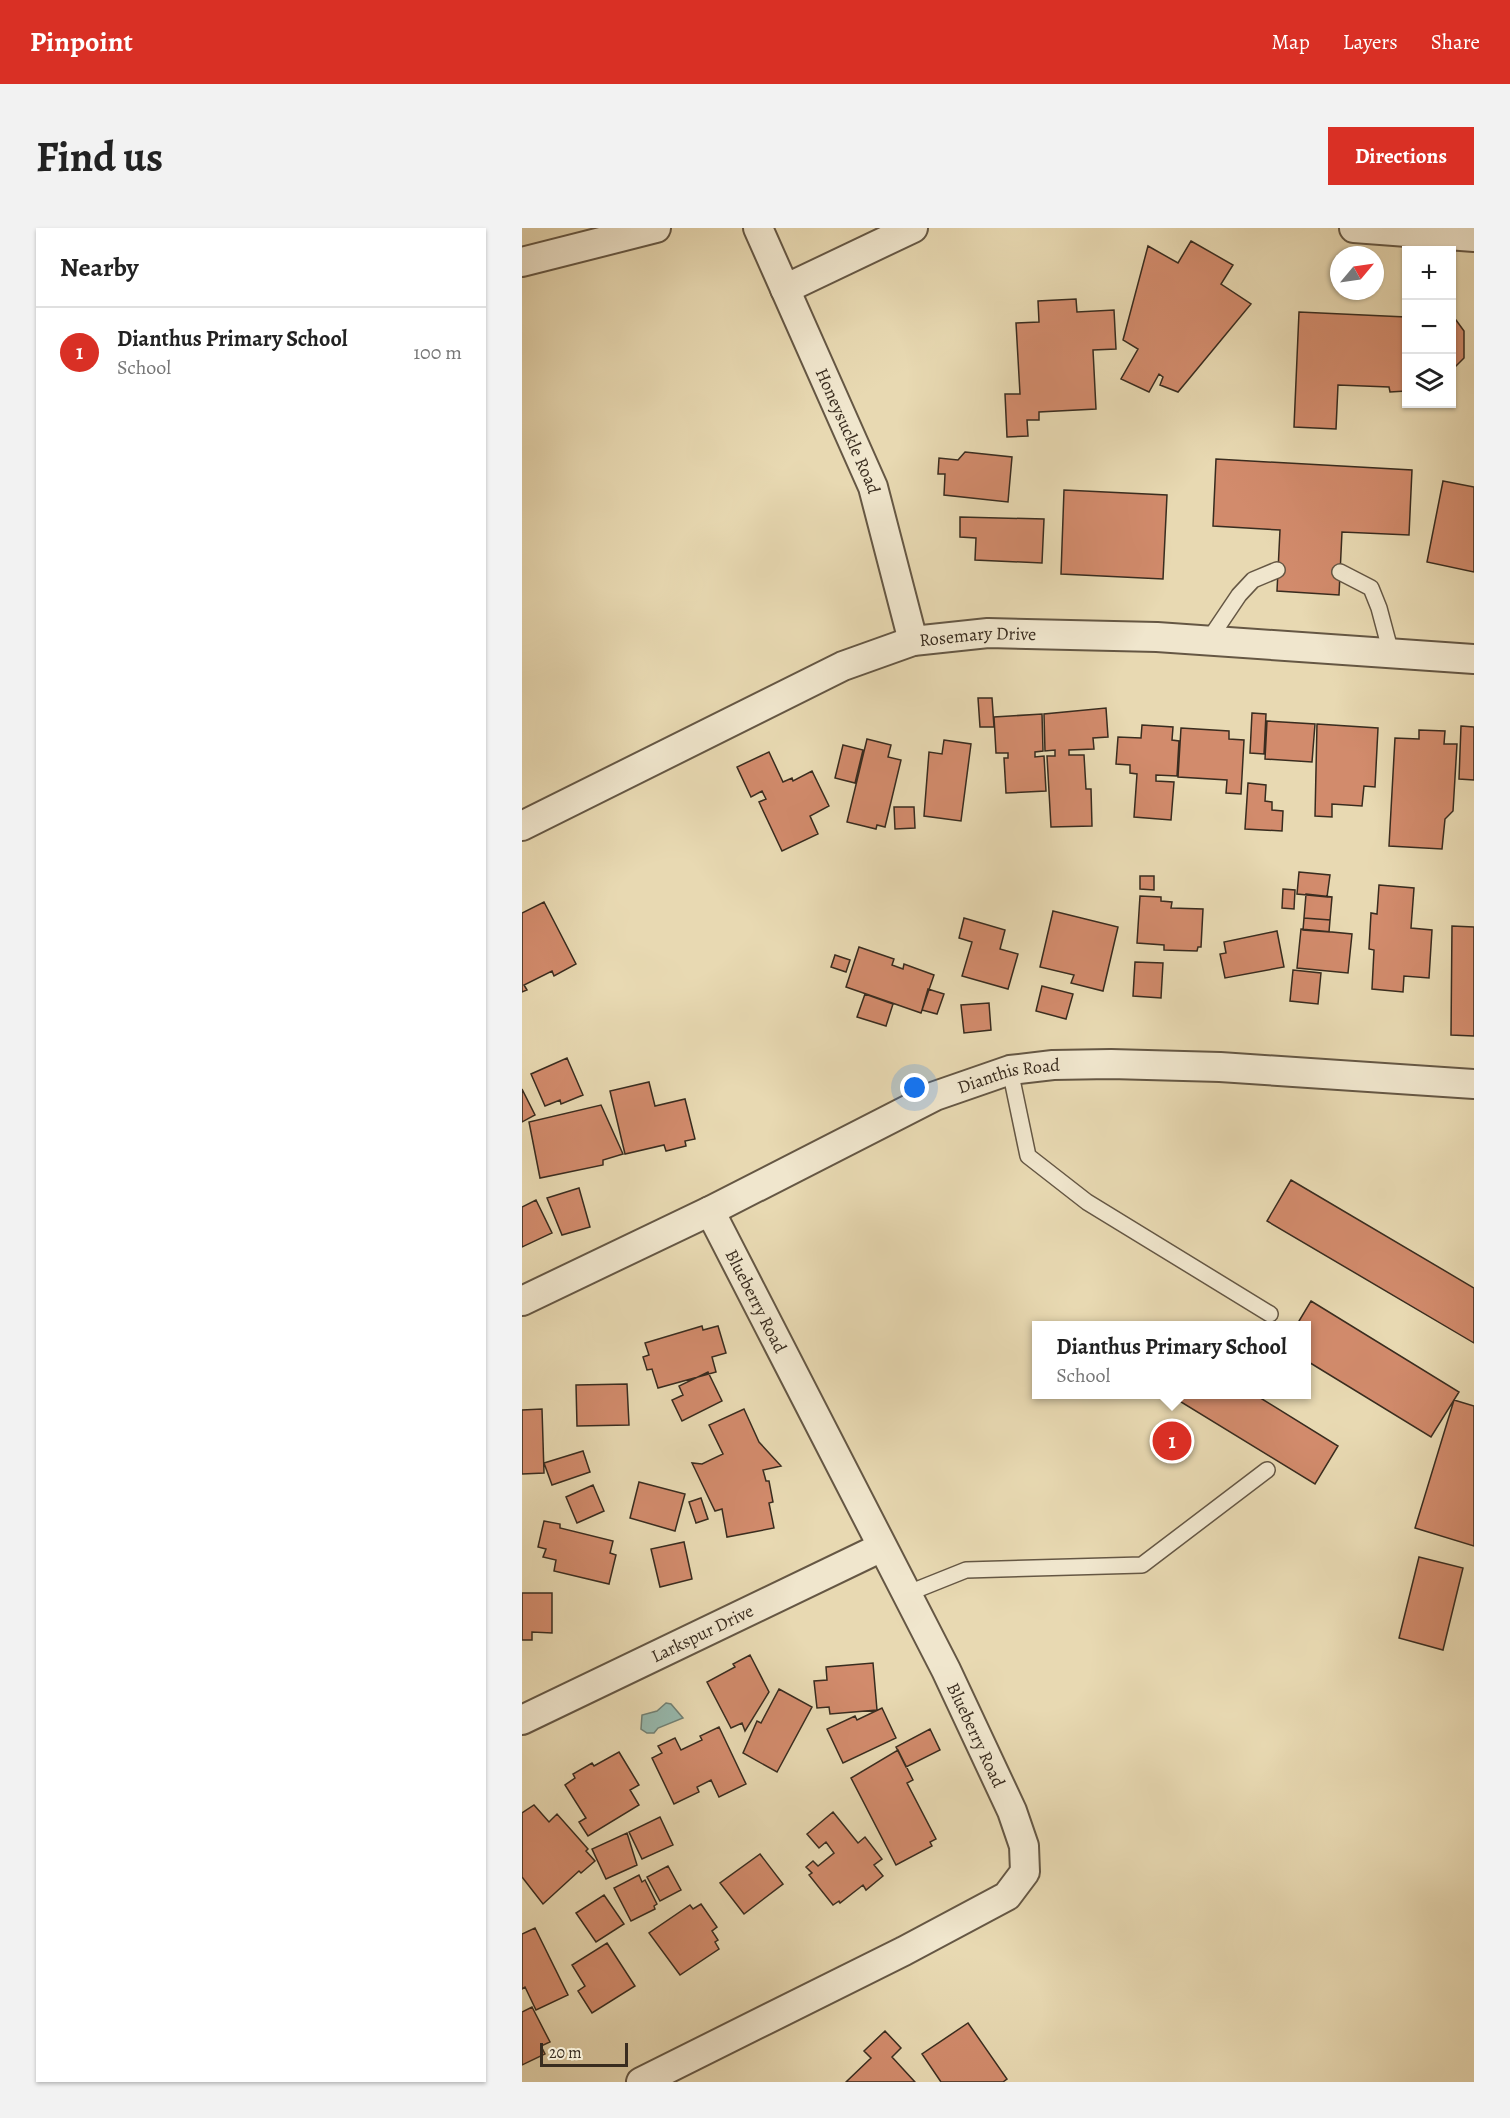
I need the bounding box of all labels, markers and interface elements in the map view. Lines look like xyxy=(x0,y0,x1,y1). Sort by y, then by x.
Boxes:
text: Pinpoint xyxy=(30,23,133,61)
text: Map xyxy=(1271,28,1310,56)
text: Layers xyxy=(1343,28,1398,56)
text: Share xyxy=(1431,28,1480,56)
button: Directions xyxy=(1328,127,1474,185)
text: Find us xyxy=(36,128,163,185)
north arrow xyxy=(1330,246,1384,300)
map controls xyxy=(1402,246,1456,408)
button: + xyxy=(1402,246,1456,300)
text: Nearby xyxy=(60,250,139,285)
button: − xyxy=(1402,300,1456,354)
text: Dianthus Primary School xyxy=(117,324,348,354)
text: 1 xyxy=(76,339,83,366)
text: 100 m xyxy=(413,339,462,366)
text: School xyxy=(117,354,171,381)
button: layers xyxy=(1402,354,1456,408)
street label: Honeysuckle Road xyxy=(810,364,886,496)
street label: Rosemary Drive xyxy=(918,621,1037,652)
street label: Dianthis Road xyxy=(954,1053,1060,1099)
your location xyxy=(900,1073,929,1102)
street label: Blueberry Road xyxy=(720,1245,793,1357)
popup xyxy=(1032,1321,1311,1399)
text: Dianthus Primary School xyxy=(1056,1332,1287,1362)
text: School xyxy=(1056,1362,1110,1389)
pin: 1 xyxy=(1152,1418,1192,1464)
street label: Larkspur Drive xyxy=(647,1599,757,1668)
street label: Blueberry Road xyxy=(941,1679,1011,1792)
scale bar xyxy=(540,2040,628,2068)
text: 20 m xyxy=(549,2042,582,2064)

